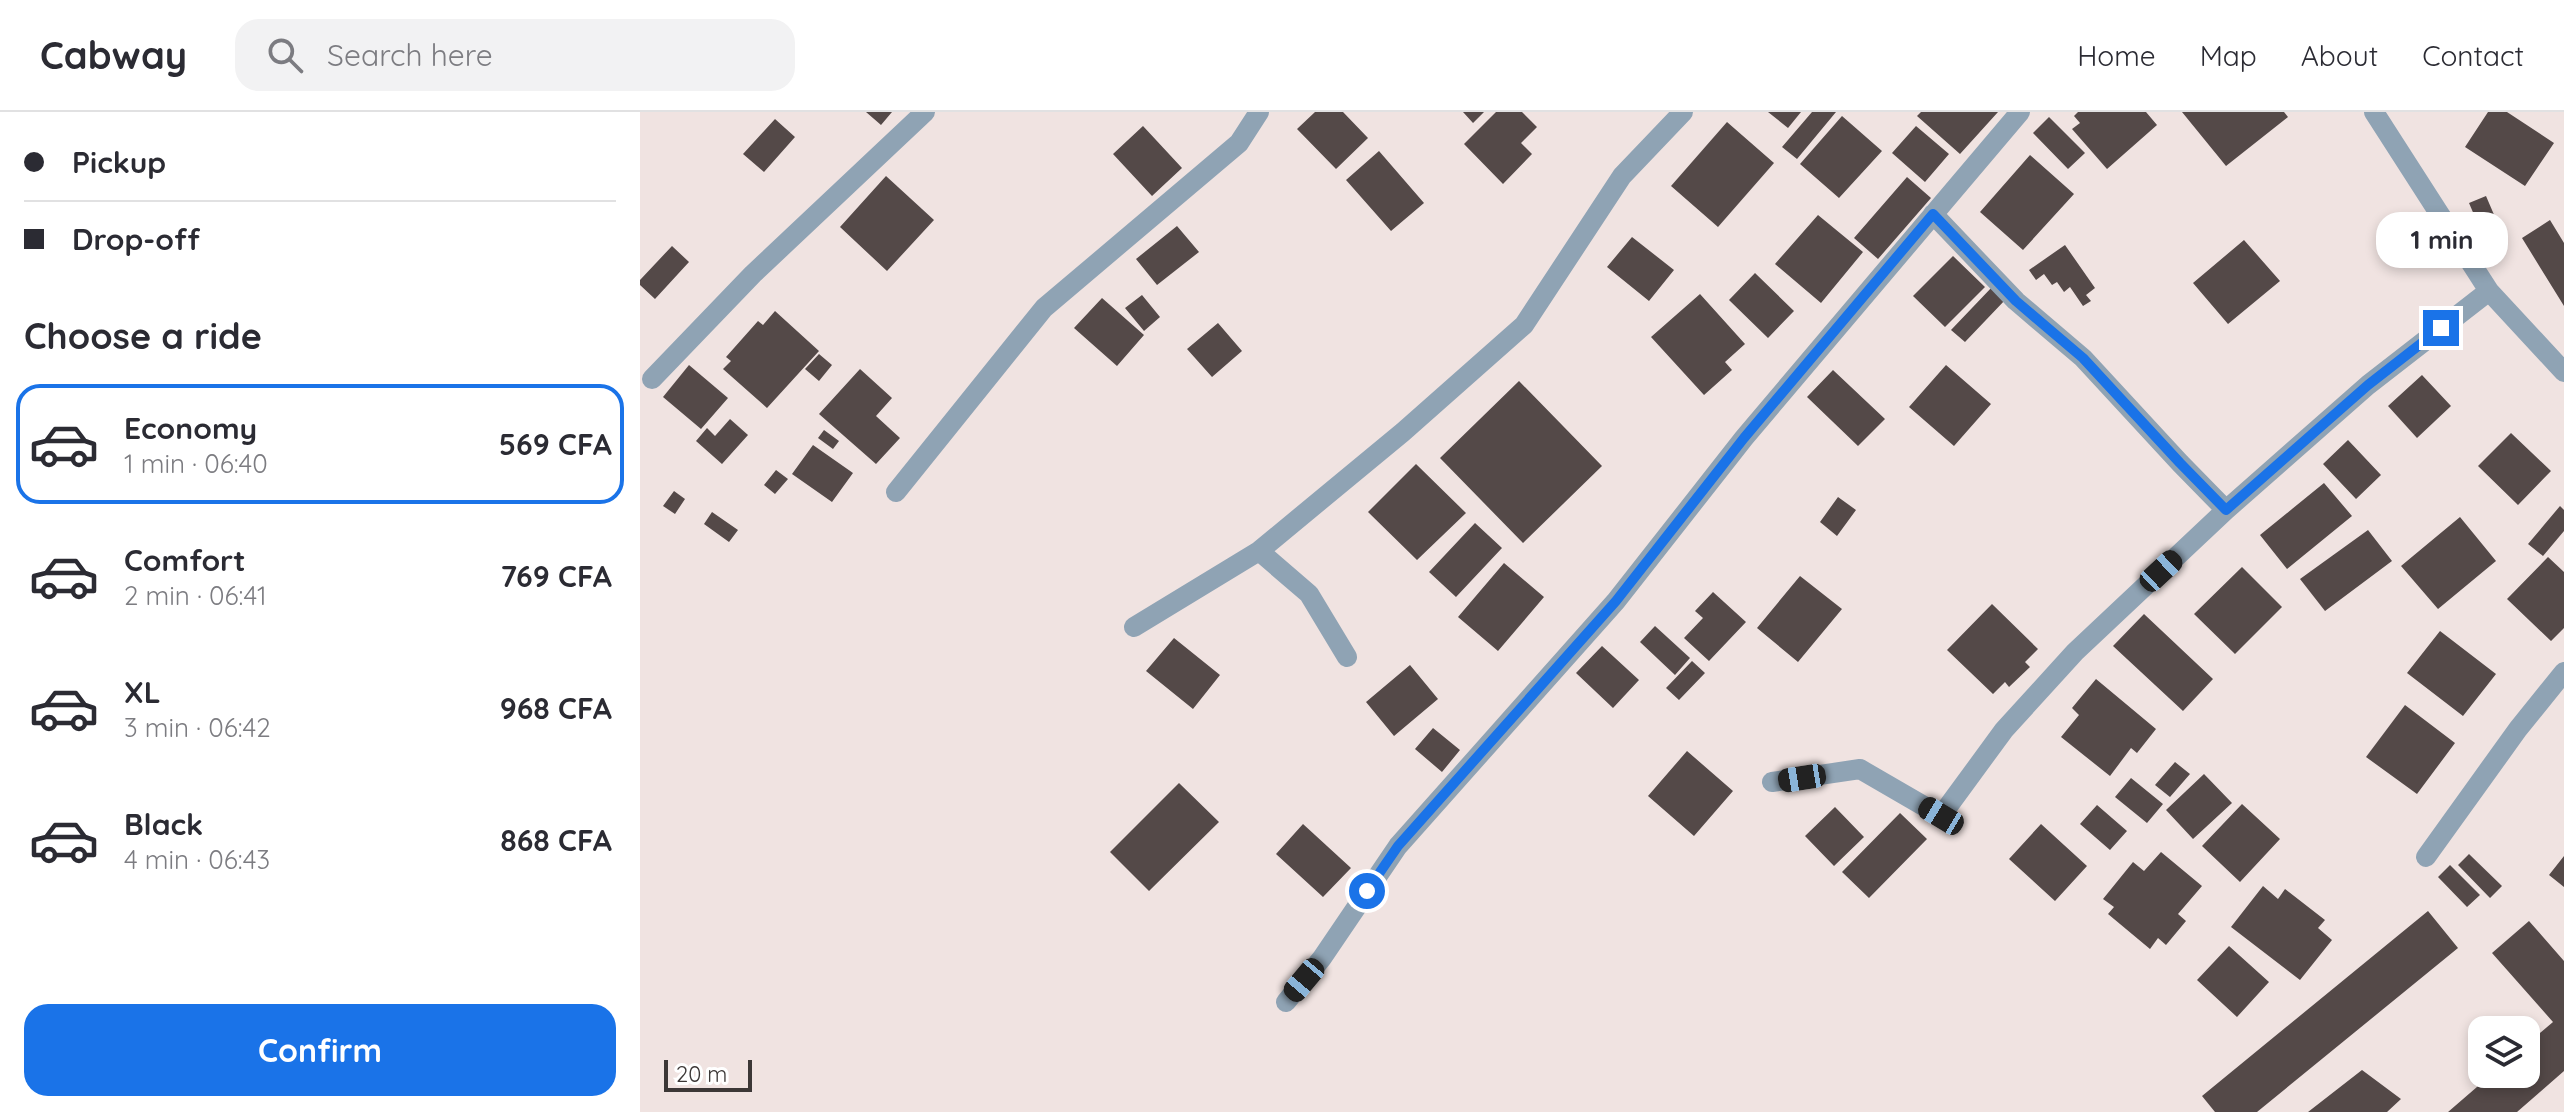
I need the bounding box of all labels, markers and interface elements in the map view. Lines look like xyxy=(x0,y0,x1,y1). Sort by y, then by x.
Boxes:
search box xyxy=(235,19,795,91)
text: Cabway xyxy=(40,31,187,79)
icon: search xyxy=(263,33,307,77)
text: Search here xyxy=(327,36,493,74)
text: Home xyxy=(2077,38,2156,73)
text: Map xyxy=(2200,38,2257,73)
text: About xyxy=(2301,38,2378,73)
text: Contact xyxy=(2422,38,2524,73)
text: Pickup xyxy=(72,143,166,181)
callout: 1 min xyxy=(2375,212,2507,268)
text: Drop-off xyxy=(72,220,200,258)
text: 1 min xyxy=(2411,223,2474,256)
route end xyxy=(2423,310,2459,346)
text: Choose a ride xyxy=(24,313,262,358)
icon: car xyxy=(28,408,100,480)
text: Economy xyxy=(124,409,257,447)
text: 569 CFA xyxy=(499,425,612,463)
text: 1 min · 06:40 xyxy=(124,447,268,480)
icon: car xyxy=(28,540,100,612)
text: Comfort xyxy=(124,541,245,579)
car xyxy=(2135,546,2187,596)
text: 769 CFA xyxy=(501,557,612,595)
text: 2 min · 06:41 xyxy=(124,579,267,612)
icon: car xyxy=(28,672,100,744)
text: XL xyxy=(124,673,161,711)
text: 968 CFA xyxy=(500,689,612,727)
text: 3 min · 06:42 xyxy=(124,711,271,744)
car xyxy=(1776,762,1828,794)
car xyxy=(1914,793,1968,839)
icon: car xyxy=(28,804,100,876)
text: Black xyxy=(124,805,203,843)
text: 868 CFA xyxy=(500,821,612,859)
text: 4 min · 06:43 xyxy=(124,843,270,876)
route start xyxy=(1349,873,1385,909)
car xyxy=(1279,954,1329,1006)
button: Confirm xyxy=(24,1004,616,1096)
map controls xyxy=(2468,1016,2540,1088)
button: layers xyxy=(2468,1016,2540,1088)
scale bar xyxy=(664,1056,752,1092)
text: 20 m xyxy=(676,1060,727,1088)

